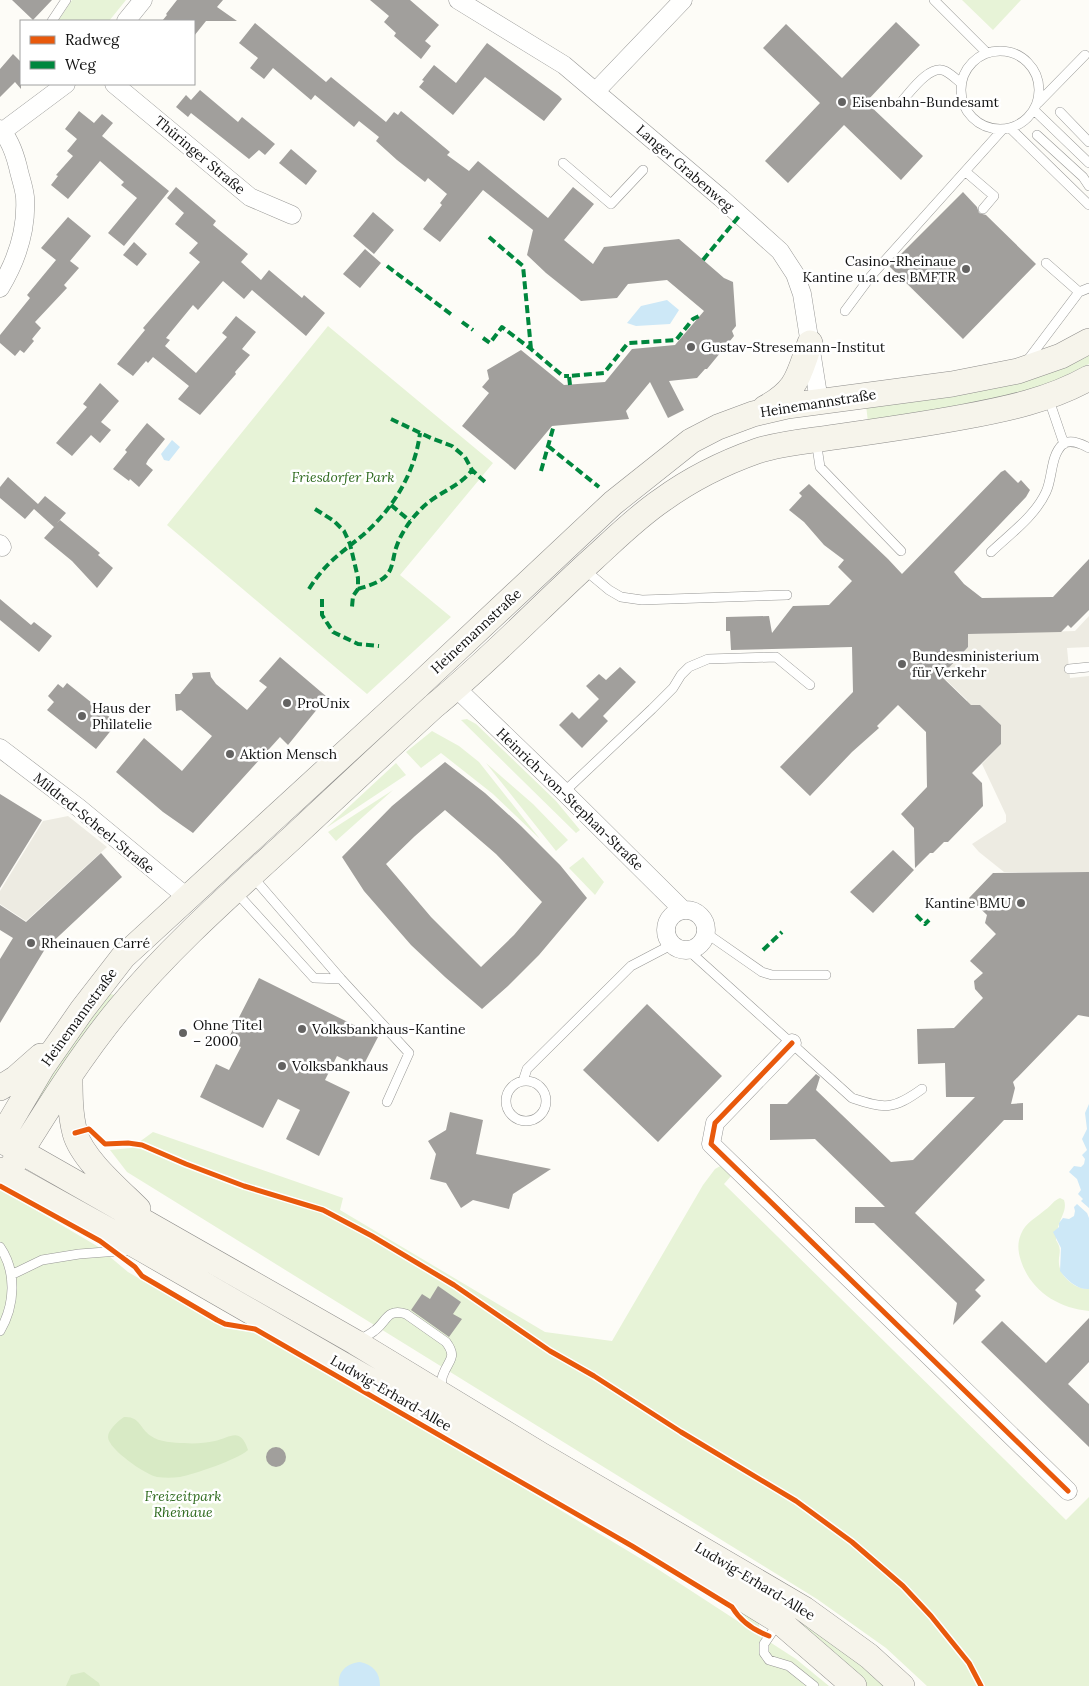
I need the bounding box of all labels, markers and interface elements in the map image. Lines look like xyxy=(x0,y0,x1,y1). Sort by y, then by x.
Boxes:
legend xyxy=(20,20,195,85)
text: Radweg xyxy=(65,30,120,49)
text: Weg xyxy=(65,55,96,74)
place label: Eisenbahn-Bundesamt xyxy=(852,93,1000,111)
marker: Eisenbahn-Bundesamt xyxy=(836,96,848,108)
street label: Thüringer Straße xyxy=(151,112,249,198)
street label: Langer Grabenweg xyxy=(633,121,738,215)
place label: Casino-Rheinaue Kantine u.a. des BMFTR xyxy=(803,252,956,286)
marker: Casino-Rheinaue Kantine u.a. des BMFTR xyxy=(960,263,972,275)
place label: Gustav-Stresemann-Institut xyxy=(701,338,886,356)
marker: Gustav-Stresemann-Institut xyxy=(685,341,697,353)
street label: Heinemannstraße xyxy=(759,385,878,421)
park label: Friesdorfer Park xyxy=(291,468,395,486)
street label: Heinemannstraße xyxy=(427,584,525,678)
place label: Bundesministerium für Verkehr xyxy=(912,647,1040,681)
marker: Bundesministerium für Verkehr xyxy=(896,658,908,670)
place label: ProUnix xyxy=(297,694,350,712)
marker: ProUnix xyxy=(281,697,293,709)
place label: Haus der Philatelie xyxy=(92,699,152,733)
marker: Haus der Philatelie xyxy=(76,710,88,722)
street label: Heinrich-von-Stephan-Straße xyxy=(493,724,648,874)
place label: Aktion Mensch xyxy=(239,745,337,763)
marker: Aktion Mensch xyxy=(224,748,236,760)
street label: Mildred-Scheel-Straße xyxy=(30,769,158,878)
place label: Kantine BMU xyxy=(925,894,1011,912)
marker: Kantine BMU xyxy=(1015,897,1027,909)
place label: Rheinauen Carré xyxy=(41,934,150,952)
marker: Rheinauen Carré xyxy=(25,937,37,949)
street label: Heinemannstraße xyxy=(37,964,121,1070)
place label: Ohne Titel – 2000 xyxy=(193,1016,262,1050)
place label: Volksbankhaus-Kantine xyxy=(311,1020,466,1038)
marker: Volksbankhaus-Kantine xyxy=(296,1023,308,1035)
marker: Ohne Titel – 2000 xyxy=(177,1027,189,1039)
place label: Volksbankhaus xyxy=(291,1057,388,1075)
marker: Volksbankhaus xyxy=(276,1060,288,1072)
street label: Ludwig-Erhard-Allee xyxy=(327,1351,455,1435)
park label: Freizeitpark Rheinaue xyxy=(144,1487,222,1521)
street label: Ludwig-Erhard-Allee xyxy=(692,1538,819,1624)

